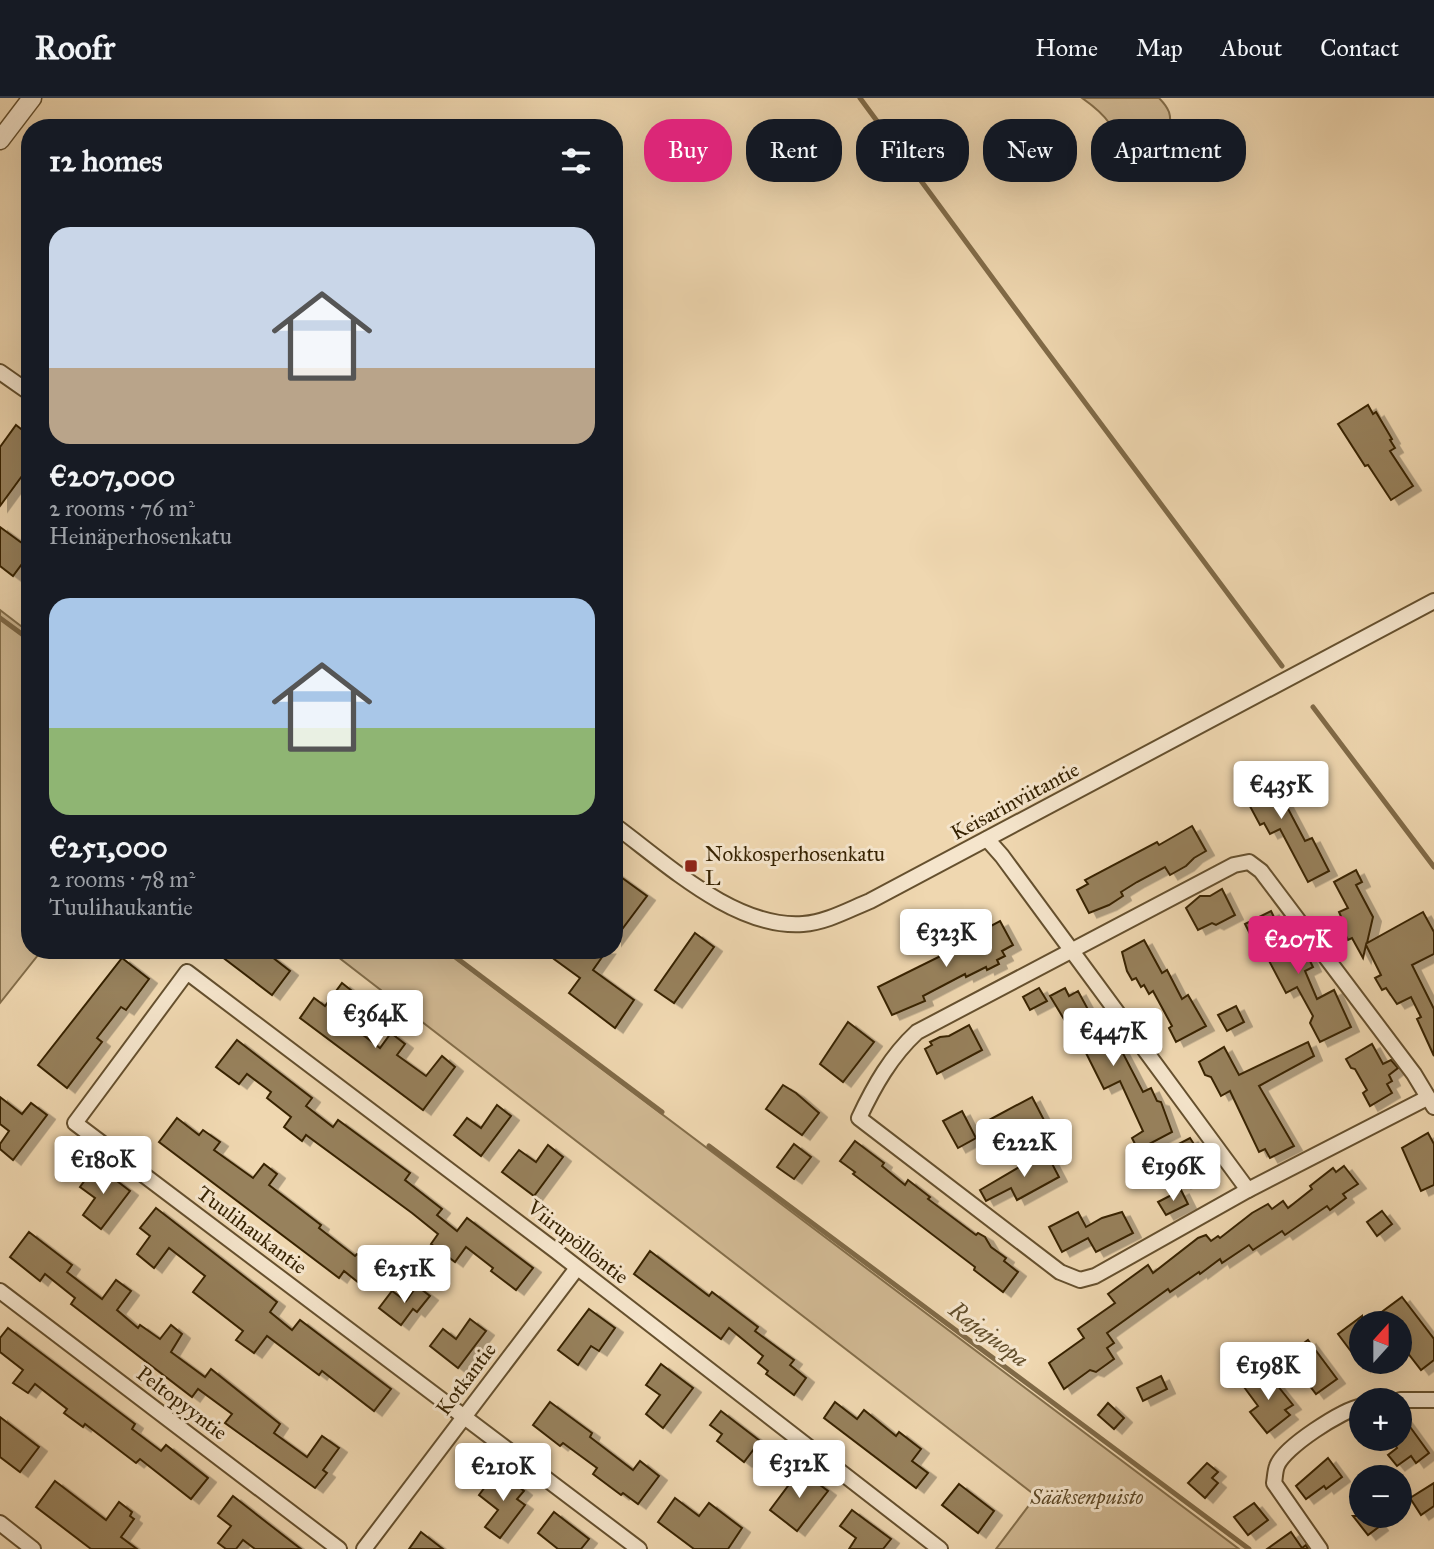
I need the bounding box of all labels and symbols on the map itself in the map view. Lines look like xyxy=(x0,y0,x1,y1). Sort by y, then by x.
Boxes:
street label: Keisarinviitantie xyxy=(946,756,1084,846)
pin: €435K xyxy=(1232,762,1330,821)
place label: Nokkosperhosenkatu L xyxy=(705,841,885,891)
marker: Nokkosperhosenkatu L xyxy=(683,858,699,874)
pin: €323K xyxy=(897,910,995,969)
pin: €207K xyxy=(1249,916,1347,976)
pin: €364K xyxy=(326,990,424,1050)
pin: €447K xyxy=(1064,1009,1162,1068)
pin: €222K xyxy=(975,1119,1073,1179)
pin: €180K xyxy=(54,1136,152,1196)
pin: €196K xyxy=(1124,1144,1222,1203)
street label: Tuulihaukantie xyxy=(192,1180,312,1280)
street label: Viirupöllöntie xyxy=(521,1194,634,1290)
pin: €251K xyxy=(355,1246,453,1305)
water label: Rajajuopa xyxy=(942,1294,1034,1374)
north arrow xyxy=(1349,1311,1412,1374)
street label: Kotkantie xyxy=(430,1337,502,1421)
pin: €198K xyxy=(1219,1342,1317,1402)
street label: Peltopyyntie xyxy=(131,1360,233,1446)
pin: €312K xyxy=(750,1440,848,1500)
pin: €210K xyxy=(454,1444,552,1503)
park label: Sääksenpuisto xyxy=(1030,1484,1143,1510)

